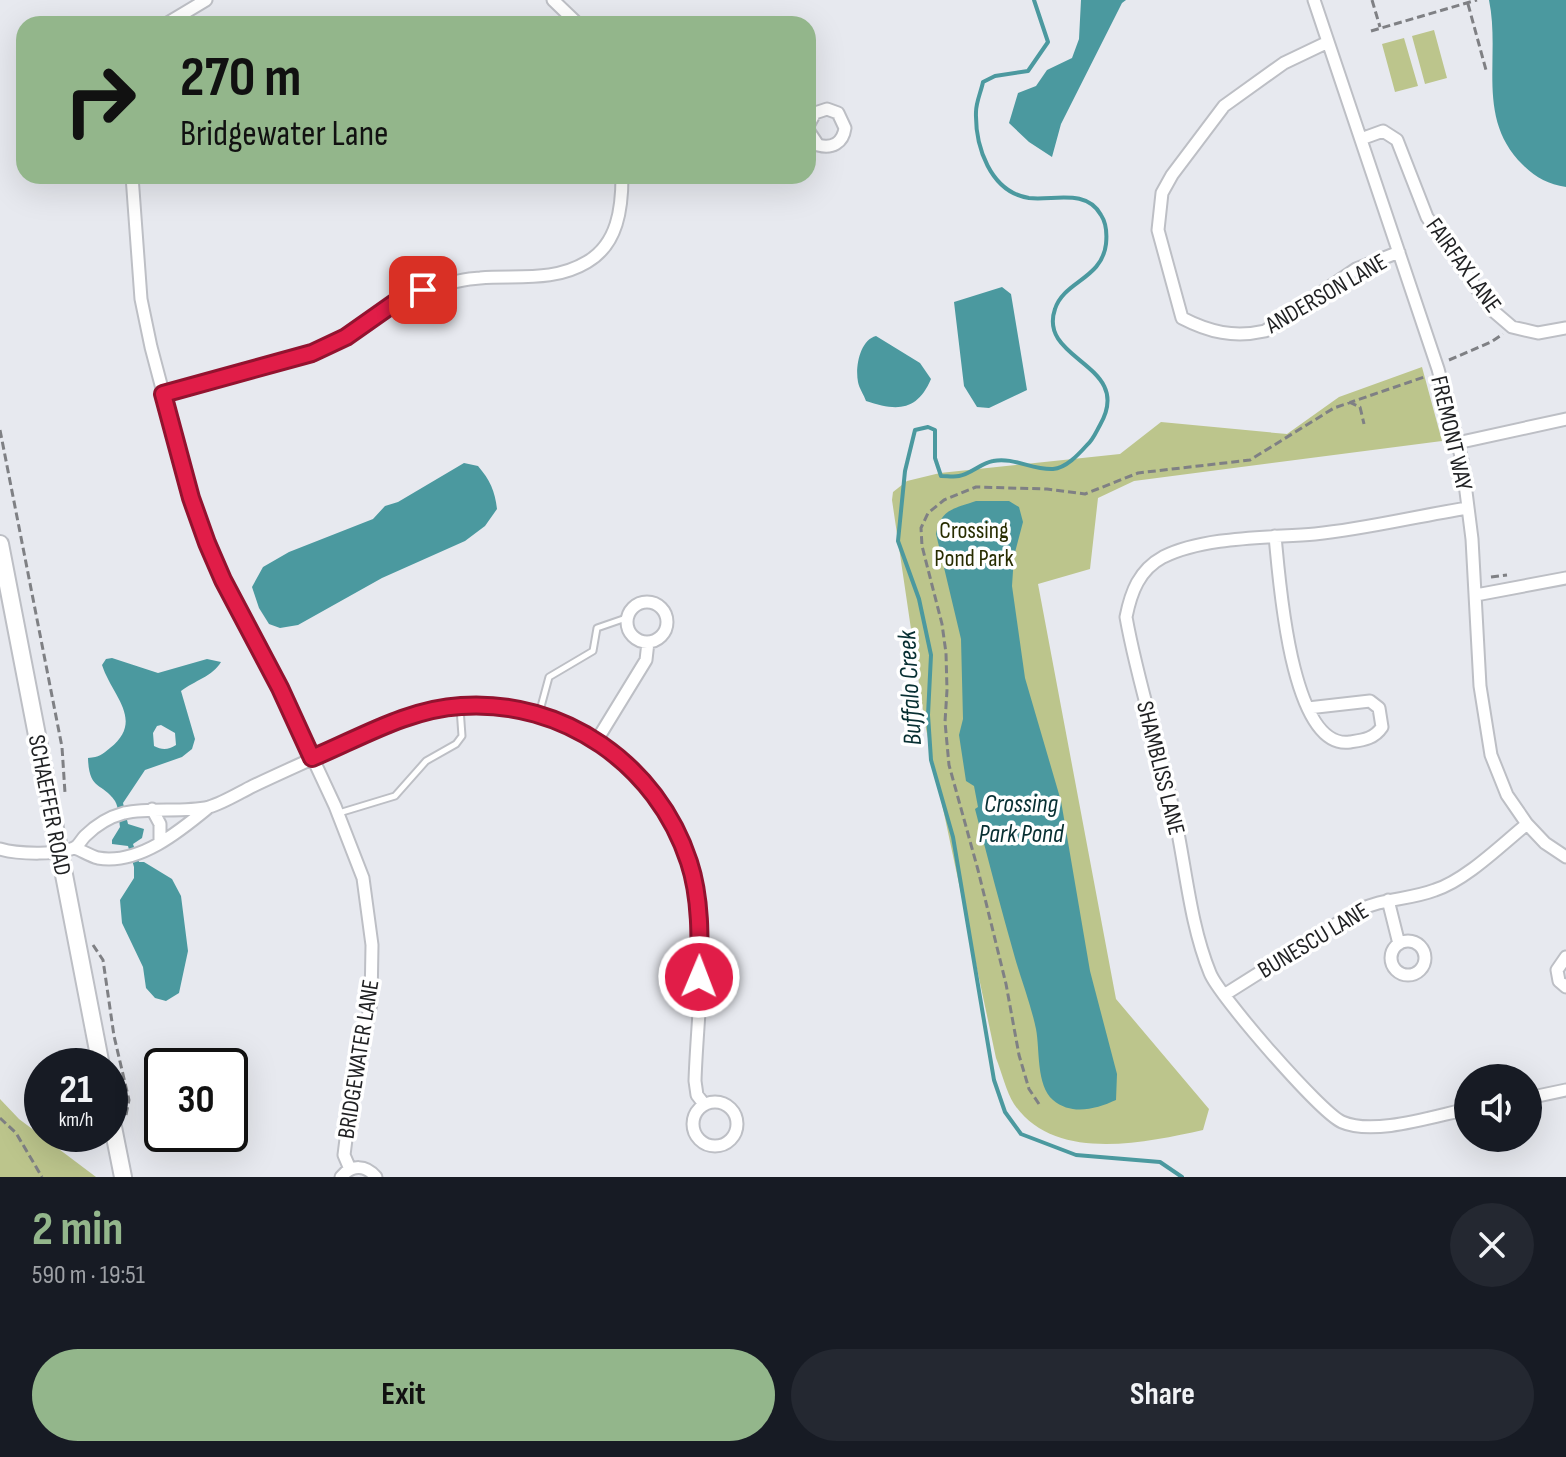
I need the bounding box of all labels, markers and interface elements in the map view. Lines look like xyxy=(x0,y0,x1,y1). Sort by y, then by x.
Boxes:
text: 270 m xyxy=(180,45,301,112)
icon: right xyxy=(48,48,152,152)
text: Bridgewater Lane xyxy=(180,113,389,156)
street label: FAIRFAX LANE xyxy=(1420,212,1508,318)
street label: ANDERSON LANE xyxy=(1260,247,1392,340)
pin xyxy=(389,256,457,324)
icon: arrive xyxy=(401,268,445,312)
street label: FREMONT WAY xyxy=(1424,373,1479,493)
park label: Crossing Pond Park xyxy=(934,516,1014,573)
water label: Buffalo Creek xyxy=(892,628,929,746)
street label: SHAMBLISS LANE xyxy=(1130,698,1191,838)
street label: SCHAEFFER ROAD xyxy=(22,732,77,878)
water label: Crossing Park Pond xyxy=(978,789,1065,850)
street label: BUNESCU LANE xyxy=(1253,896,1374,985)
position arrow xyxy=(657,935,741,1019)
street label: BRIDGEWATER LANE xyxy=(332,977,385,1141)
speed limit sign: 30 xyxy=(144,1048,248,1152)
map controls xyxy=(1454,1064,1542,1152)
button: sound xyxy=(1454,1064,1542,1152)
text: 21 xyxy=(59,1066,93,1114)
text: km/h xyxy=(59,1108,93,1132)
text: 2 min xyxy=(32,1201,123,1258)
button: close xyxy=(1450,1203,1534,1287)
text: 590 m · 19:51 xyxy=(32,1260,145,1291)
button: Exit xyxy=(32,1349,775,1441)
button: Share xyxy=(791,1349,1534,1441)

